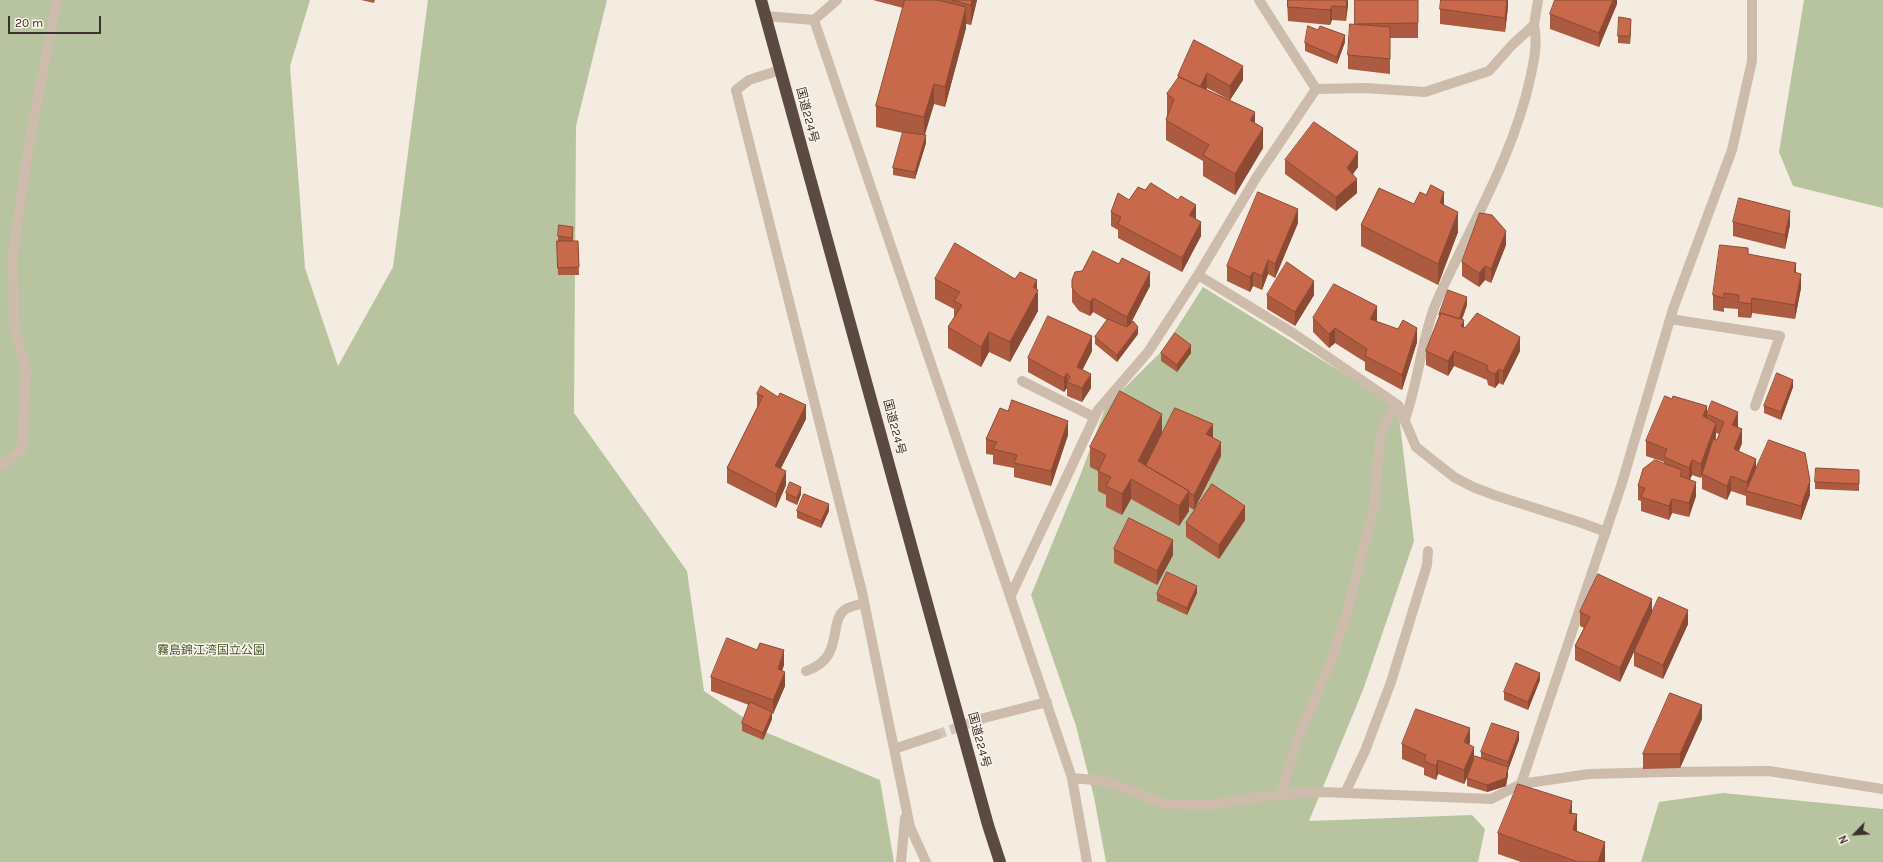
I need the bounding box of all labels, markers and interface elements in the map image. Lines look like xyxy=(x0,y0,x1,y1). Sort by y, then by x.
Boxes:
scale bar xyxy=(10,8,103,34)
text: 20 m xyxy=(15,16,43,30)
street label: 国道224号 xyxy=(793,86,821,144)
street label: 国道224号 xyxy=(880,398,908,456)
park label: 霧島錦江湾国立公園 xyxy=(157,644,265,658)
street label: 国道224号 xyxy=(965,711,993,769)
north arrow xyxy=(1835,814,1875,854)
text: N xyxy=(1836,833,1851,846)

